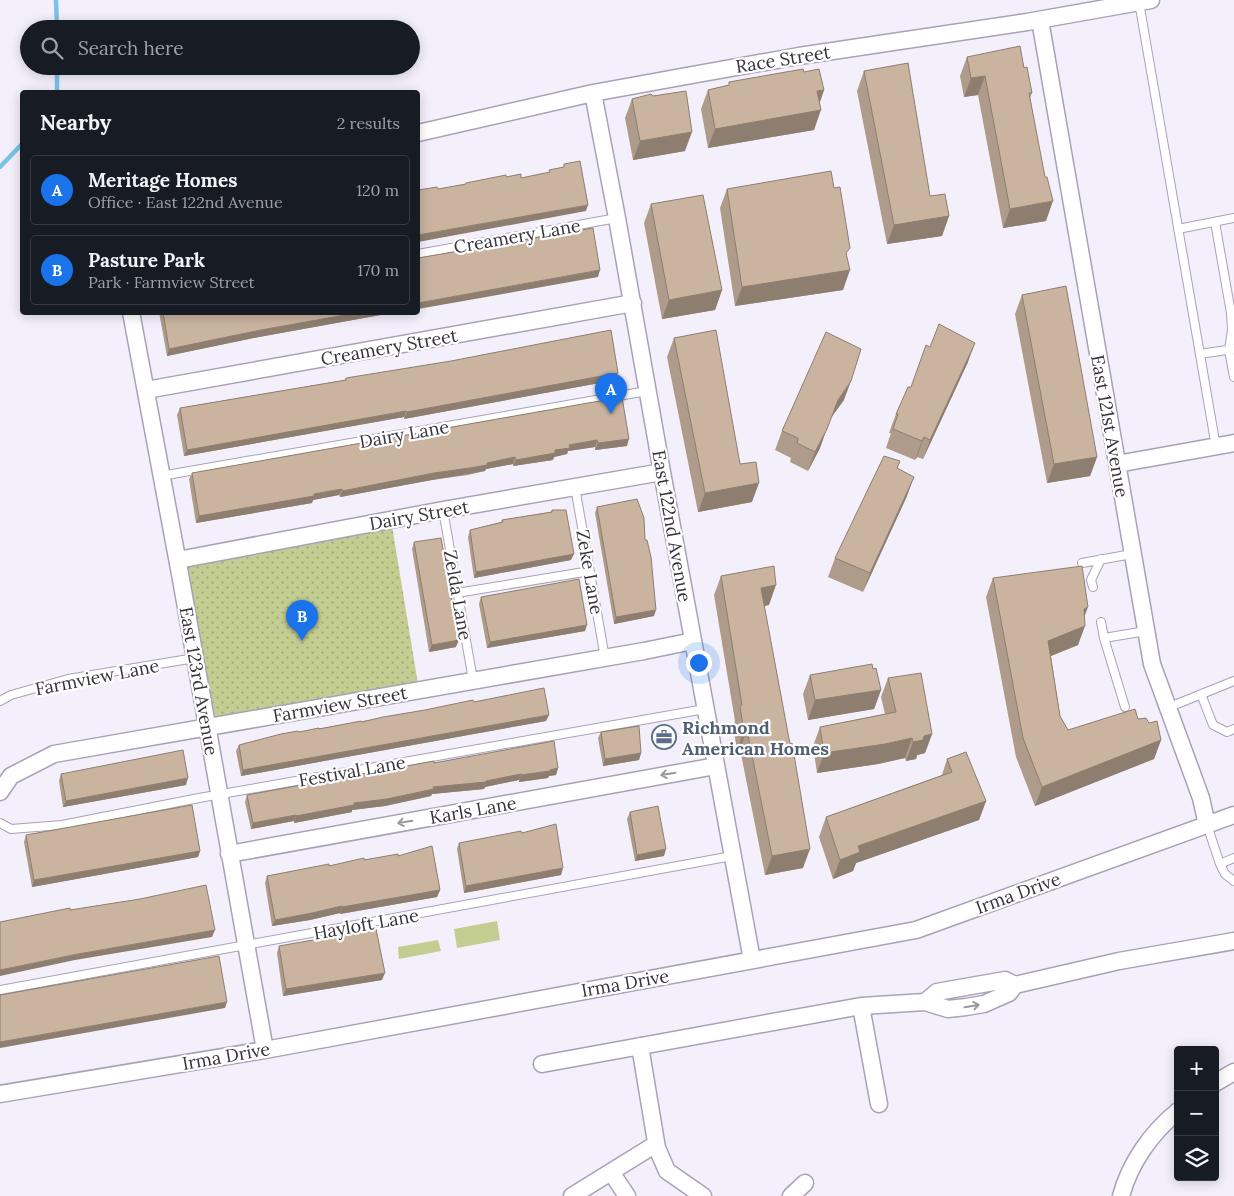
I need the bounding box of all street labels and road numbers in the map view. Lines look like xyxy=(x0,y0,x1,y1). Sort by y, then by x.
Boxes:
street label: Race Street xyxy=(734,40,832,78)
street label: Creamery Lane xyxy=(452,214,582,258)
street label: Creamery Street xyxy=(319,324,459,370)
street label: East 121st Avenue xyxy=(1086,353,1134,499)
street label: Dairy Lane xyxy=(357,415,451,453)
street label: East 122nd Avenue xyxy=(647,448,697,604)
street label: Dairy Street xyxy=(367,495,471,535)
street label: Zeke Lane xyxy=(571,528,609,616)
street label: Zelda Lane xyxy=(439,548,477,642)
street label: East 123rd Avenue xyxy=(175,605,223,757)
street label: Farmview Lane xyxy=(33,654,161,700)
street label: Farmview Street xyxy=(271,681,409,727)
street label: Festival Lane xyxy=(297,750,408,792)
street label: Karls Lane xyxy=(428,791,519,829)
street label: Irma Drive xyxy=(972,867,1064,919)
street label: Hayloft Lane xyxy=(312,903,421,945)
street label: Irma Drive xyxy=(579,964,671,1002)
street label: Irma Drive xyxy=(180,1037,272,1075)

